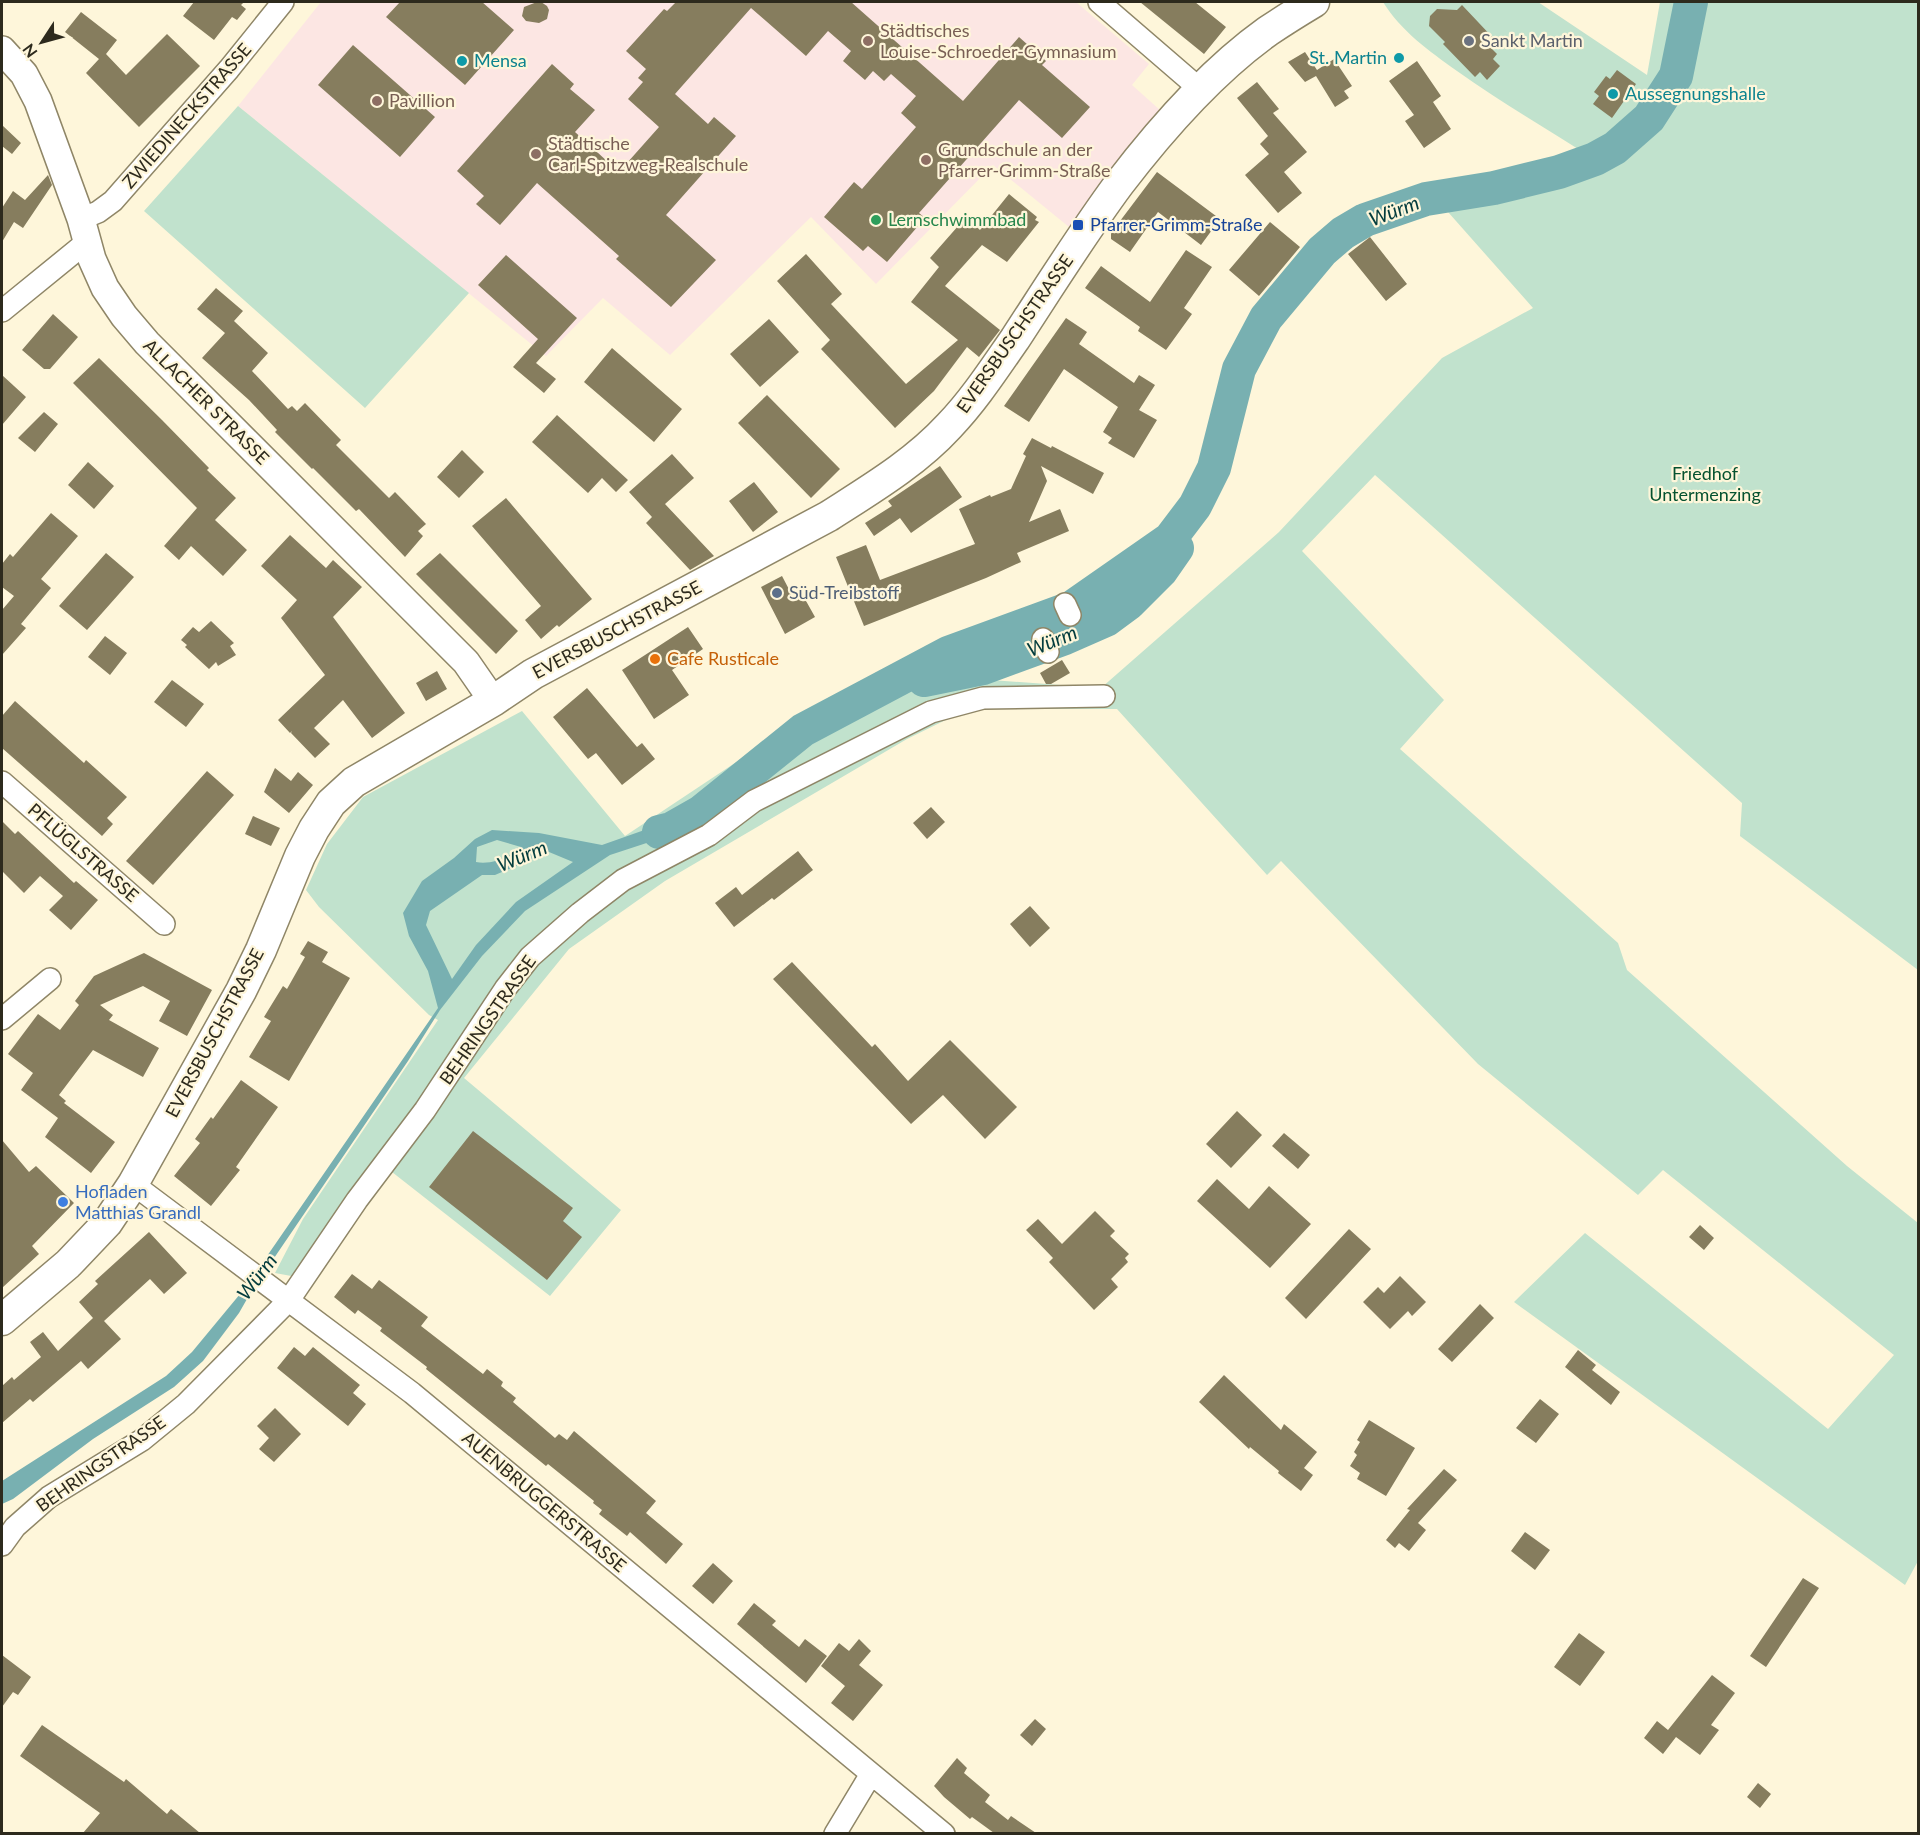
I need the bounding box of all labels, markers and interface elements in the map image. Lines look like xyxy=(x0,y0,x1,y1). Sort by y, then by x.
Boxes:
north arrow xyxy=(12,12,72,72)
place label: Städtisches Louise-Schroeder-Gymnasium xyxy=(880,19,1117,62)
place label: Sankt Martin xyxy=(1481,29,1583,51)
marker: Städtisches Louise-Schroeder-Gymnasium xyxy=(861,34,875,48)
marker: Sankt Martin xyxy=(1462,34,1476,48)
street label: ZWIEDINECKSTRASSE xyxy=(117,38,255,192)
text: N xyxy=(18,41,41,62)
place label: St. Martin xyxy=(1309,46,1387,68)
place label: Mensa xyxy=(474,49,527,71)
marker: St. Martin xyxy=(1392,51,1406,65)
marker: Mensa xyxy=(455,54,469,68)
place label: Aussegnungshalle xyxy=(1625,82,1766,104)
marker: Aussegnungshalle xyxy=(1606,87,1620,101)
place label: Pavillion xyxy=(389,89,455,111)
marker: Pavillion xyxy=(370,94,384,108)
place label: Städtische Carl-Spitzweg-Realschule xyxy=(548,132,748,175)
place label: Grundschule an der Pfarrer-Grimm-Straße xyxy=(938,138,1110,181)
marker: Städtische Carl-Spitzweg-Realschule xyxy=(529,147,543,161)
marker: Grundschule an der Pfarrer-Grimm-Straße xyxy=(919,153,933,167)
water label: Würm xyxy=(1365,190,1422,231)
place label: Lernschwimmbad xyxy=(888,208,1026,230)
marker: Lernschwimmbad xyxy=(869,213,883,227)
place label: Pfarrer-Grimm-Straße xyxy=(1090,213,1262,235)
marker: Pfarrer-Grimm-Straße xyxy=(1071,218,1085,232)
street label: EVERSBUSCHSTRASSE xyxy=(951,250,1077,417)
street label: ALLACHER STRASSE xyxy=(139,334,274,469)
park label: Friedhof Untermenzing xyxy=(1649,462,1761,505)
street label: EVERSBUSCHSTRASSE xyxy=(528,575,705,683)
place label: Süd-Treibstoff xyxy=(789,581,899,603)
marker: Süd-Treibstoff xyxy=(770,586,784,600)
water label: Würm xyxy=(1023,619,1080,661)
place label: Cafe Rusticale xyxy=(667,647,779,669)
marker: Cafe Rusticale xyxy=(648,652,662,666)
street label: PFLÜGLSTRASSE xyxy=(24,798,143,906)
water label: Würm xyxy=(493,834,550,876)
street label: EVERSBUSCHSTRASSE xyxy=(160,944,268,1121)
street label: BEHRINGSTRASSE xyxy=(434,951,540,1088)
place label: Hofladen Matthias Grandl xyxy=(75,1180,201,1223)
marker: Hofladen Matthias Grandl xyxy=(56,1195,70,1209)
water label: Würm xyxy=(231,1249,281,1304)
street label: BEHRINGSTRASSE xyxy=(32,1410,169,1516)
street label: AUENBRUGGERSTRASSE xyxy=(458,1426,631,1576)

